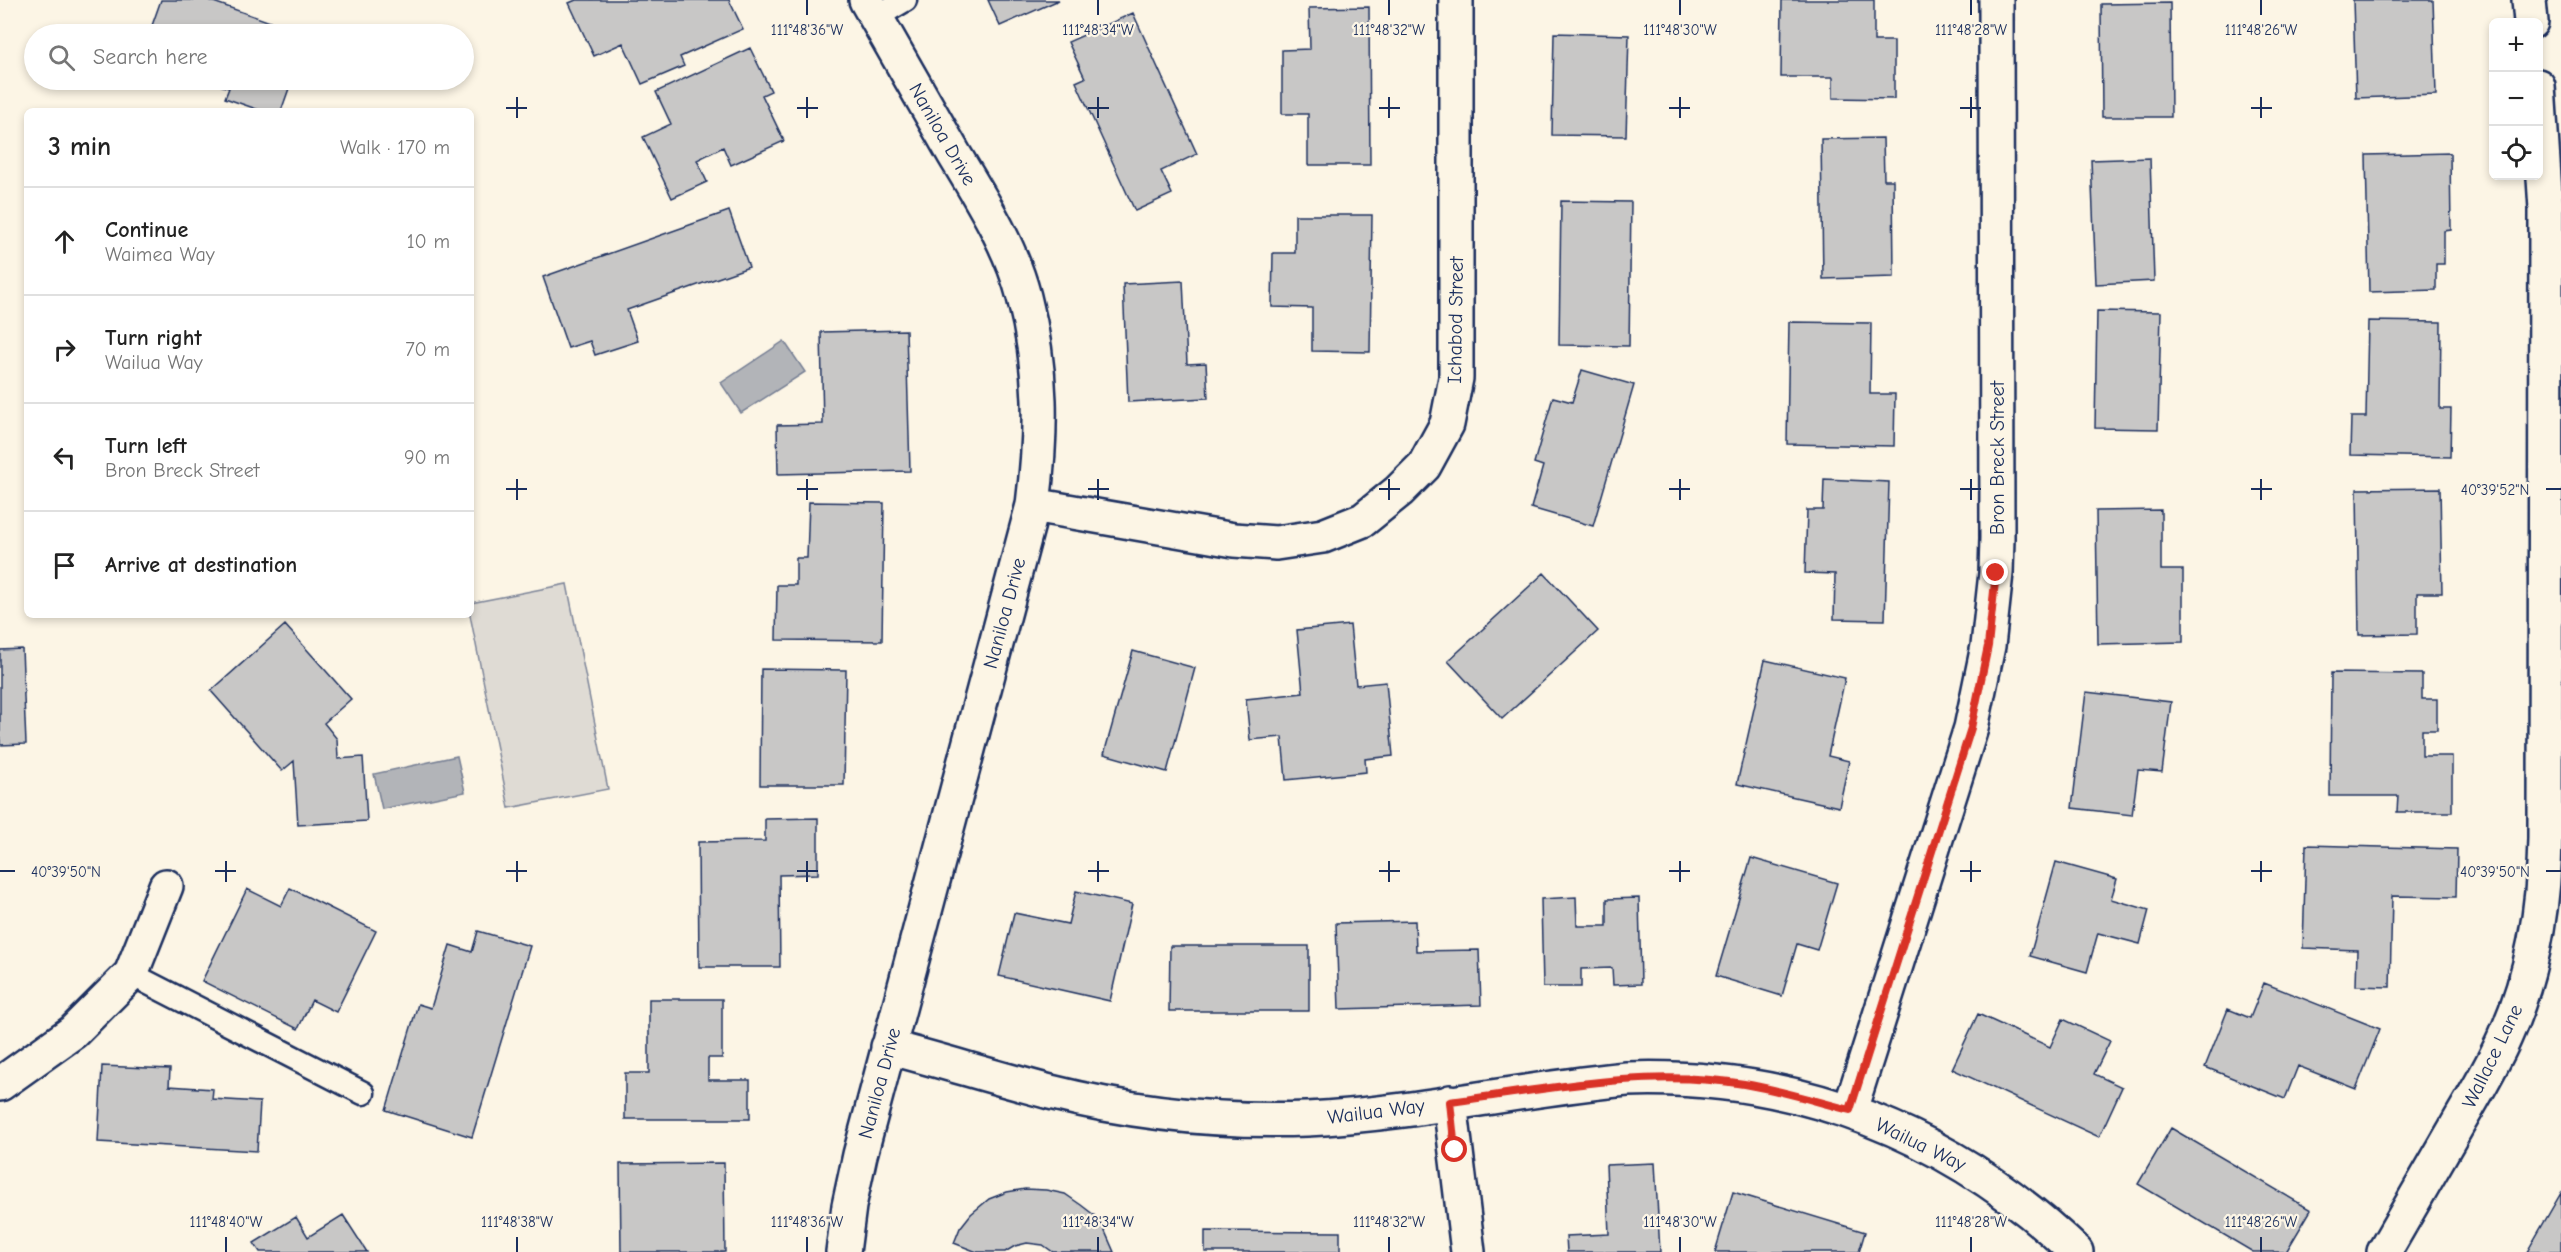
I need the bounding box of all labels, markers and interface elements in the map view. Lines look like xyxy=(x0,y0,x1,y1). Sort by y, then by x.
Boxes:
map controls xyxy=(2489,18,2543,180)
button: + xyxy=(2489,18,2543,72)
text: 111°48'36"W xyxy=(771,21,843,39)
text: 111°48'34"W xyxy=(1062,21,1134,39)
text: 111°48'32"W xyxy=(1353,21,1425,39)
text: 111°48'30"W xyxy=(1643,21,1717,39)
text: 111°48'28"W xyxy=(1935,21,2007,39)
text: 111°48'26"W xyxy=(2225,21,2297,39)
search box xyxy=(24,24,474,90)
icon: search xyxy=(45,41,78,74)
text: Search here xyxy=(93,44,208,70)
button: − xyxy=(2489,72,2543,126)
street label: Naniloa Drive xyxy=(904,79,981,189)
button: locate xyxy=(2489,126,2543,180)
text: 3 min xyxy=(48,132,111,162)
text: Walk · 170 m xyxy=(340,136,450,159)
text: Continue xyxy=(105,217,188,243)
icon: ahead xyxy=(48,225,81,258)
text: 10 m xyxy=(407,230,450,253)
text: Waimea Way xyxy=(105,243,215,266)
street label: Ichabod Street xyxy=(1443,255,1468,384)
text: Turn right xyxy=(105,325,202,351)
icon: right xyxy=(48,333,81,366)
text: 70 m xyxy=(405,338,450,361)
text: Wailua Way xyxy=(105,351,203,374)
street label: Bron Breck Street xyxy=(1986,380,2009,535)
text: Turn left xyxy=(105,433,187,459)
icon: left xyxy=(48,441,81,474)
text: 90 m xyxy=(404,446,450,469)
text: Bron Breck Street xyxy=(105,459,259,482)
text: 40°39'52"N xyxy=(2461,481,2529,499)
icon: arrive xyxy=(48,549,81,582)
text: Arrive at destination xyxy=(105,552,297,578)
street label: Naniloa Drive xyxy=(979,555,1030,671)
route end xyxy=(1982,559,2008,585)
text: 40°39'50"N xyxy=(31,863,101,881)
text: 40°39'50"N xyxy=(2460,863,2530,881)
street label: Wallace Lane xyxy=(2457,1000,2528,1112)
street label: Naniloa Drive xyxy=(854,1025,905,1141)
street label: Wailua Way xyxy=(1326,1094,1426,1129)
street label: Wailua Way xyxy=(1872,1113,1970,1176)
route start xyxy=(1441,1136,1467,1162)
text: 111°48'40"W xyxy=(190,1213,262,1231)
text: 111°48'38"W xyxy=(481,1213,553,1231)
text: 111°48'36"W xyxy=(771,1213,843,1231)
text: 111°48'34"W xyxy=(1062,1213,1134,1231)
text: 111°48'32"W xyxy=(1353,1213,1425,1231)
text: 111°48'30"W xyxy=(1643,1213,1717,1231)
text: 111°48'28"W xyxy=(1935,1213,2007,1231)
text: 111°48'26"W xyxy=(2225,1213,2297,1231)

